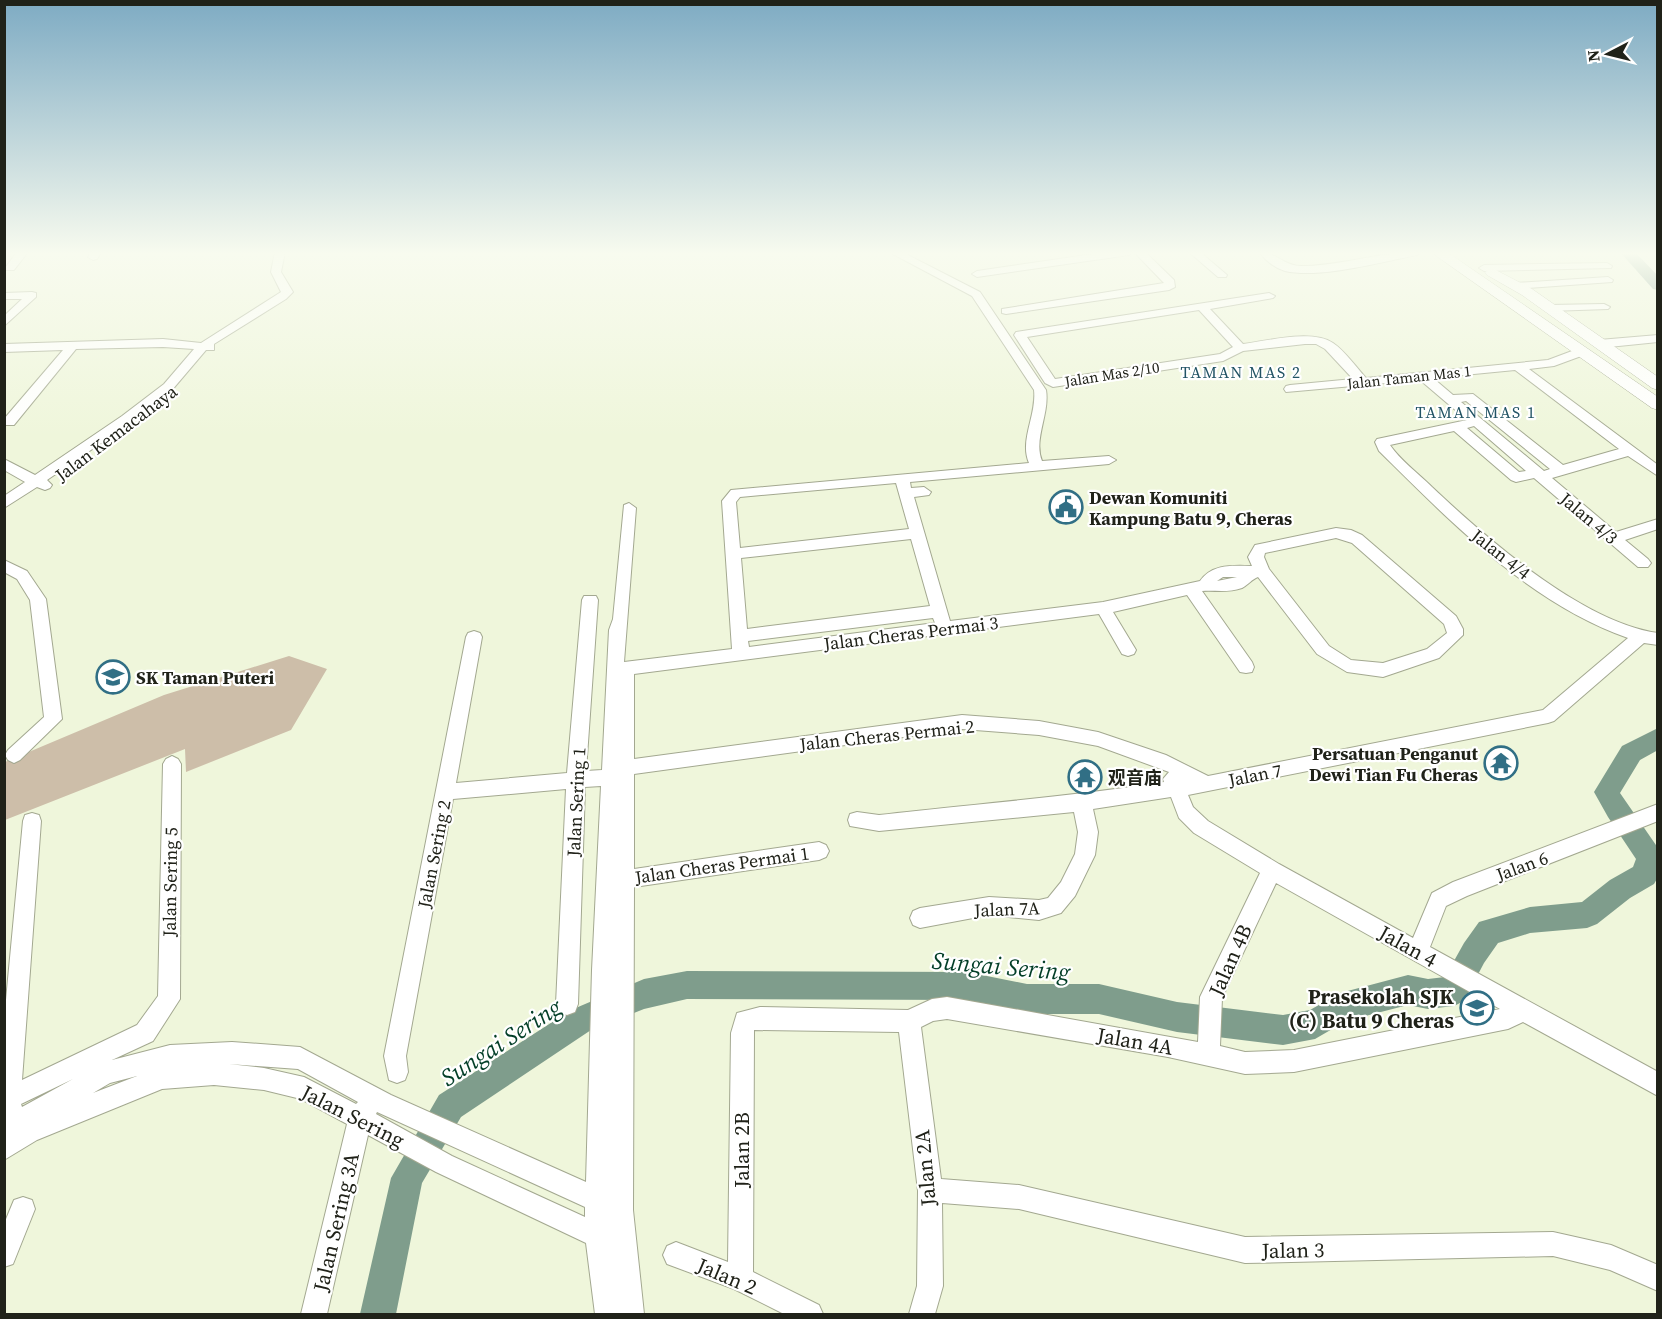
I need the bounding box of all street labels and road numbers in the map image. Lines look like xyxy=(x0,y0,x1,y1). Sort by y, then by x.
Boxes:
street label: Jalan Mas 2/10 xyxy=(1062,356,1161,392)
street label: Jalan Taman Mas 1 xyxy=(1345,360,1472,394)
street label: Jalan Kemacahaya xyxy=(49,378,183,488)
street label: Jalan 4/3 xyxy=(1554,486,1623,550)
street label: Jalan 4/4 xyxy=(1465,522,1536,585)
street label: Jalan Cheras Permai 3 xyxy=(821,610,1000,656)
street label: Jalan Cheras Permai 2 xyxy=(797,713,976,757)
street label: Jalan Sering 1 xyxy=(561,747,591,858)
street label: Jalan 7 xyxy=(1225,758,1284,793)
street label: Jalan Sering 2 xyxy=(411,798,457,911)
street label: Jalan Sering 5 xyxy=(157,827,183,938)
street label: Jalan Cheras Permai 1 xyxy=(632,840,811,890)
street label: Jalan 6 xyxy=(1492,845,1552,887)
street label: Jalan 7A xyxy=(973,895,1040,923)
street label: Jalan 4 xyxy=(1373,918,1443,974)
street label: Jalan 4B xyxy=(1201,919,1259,1002)
street label: Jalan 4A xyxy=(1094,1020,1175,1062)
street label: Jalan Sering xyxy=(295,1077,410,1154)
street label: Jalan 2B xyxy=(727,1112,756,1189)
street label: Jalan 2A xyxy=(907,1128,943,1208)
street label: Jalan Sering 3A xyxy=(306,1150,366,1295)
street label: Jalan 3 xyxy=(1260,1235,1325,1265)
street label: Jalan 2 xyxy=(692,1250,762,1302)

